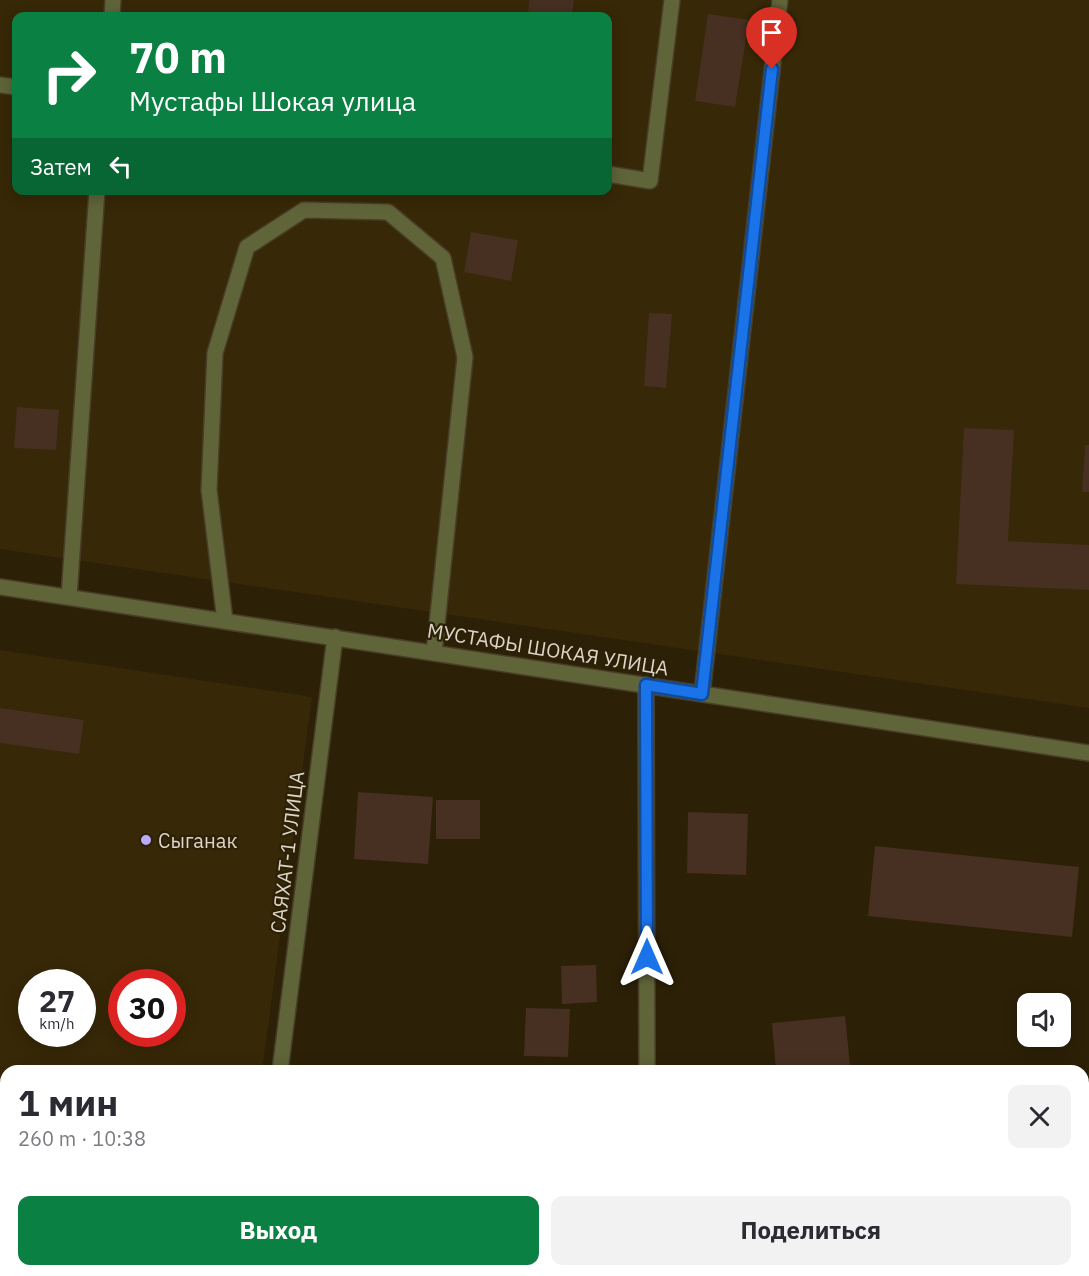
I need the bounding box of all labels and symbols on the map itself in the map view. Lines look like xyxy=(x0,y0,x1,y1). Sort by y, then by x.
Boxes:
pin xyxy=(746,7,797,69)
street label: МУСТАФЫ ШОКАЯ УЛИЦА xyxy=(425,617,671,681)
street label: САЯХАТ-1 УЛИЦА xyxy=(264,769,310,935)
place label: Сыганак xyxy=(158,827,237,854)
marker: Сыганак xyxy=(139,833,153,847)
position arrow xyxy=(615,925,679,989)
speed limit sign: 30 xyxy=(108,969,186,1047)

